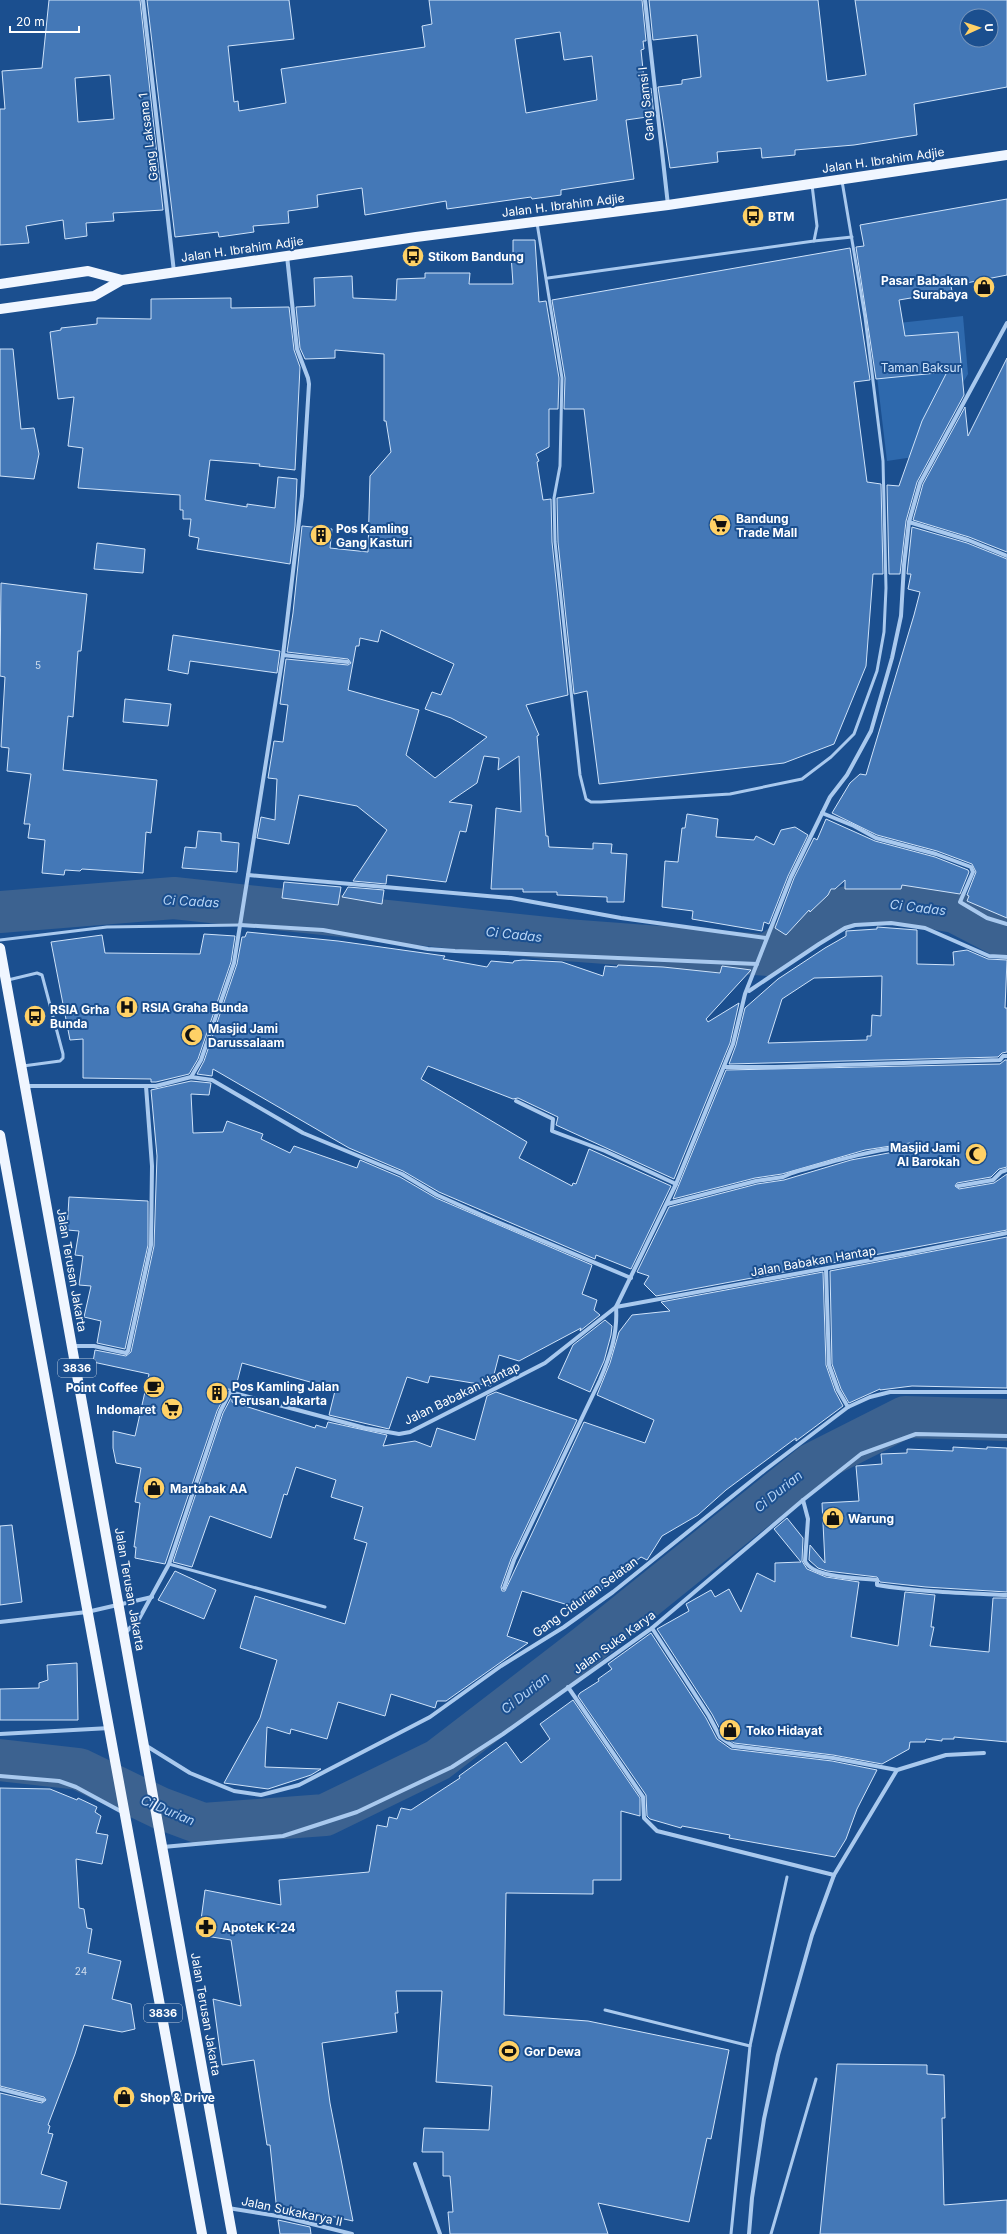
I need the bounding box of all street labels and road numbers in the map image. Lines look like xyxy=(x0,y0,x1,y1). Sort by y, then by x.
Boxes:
street label: Gang Samsi I xyxy=(635,66,657,142)
street label: Gang Laksana 1 xyxy=(135,92,161,182)
street label: Jalan H. Ibrahim Adjie xyxy=(821,144,945,176)
street label: Jalan H. Ibrahim Adjie xyxy=(501,190,625,220)
street label: Jalan H. Ibrahim Adjie xyxy=(180,233,304,265)
street label: Jalan Terusan Jakarta xyxy=(54,1207,90,1333)
street label: Jalan Babakan Hantap xyxy=(749,1243,877,1279)
street label: Jalan Babakan Hantap xyxy=(402,1358,522,1428)
road number: 3836 xyxy=(58,1359,96,1377)
street label: Jalan Terusan Jakarta xyxy=(112,1526,148,1652)
street label: Gang Cidurian Selatan xyxy=(529,1554,641,1640)
street label: Jalan Suka Karya xyxy=(570,1607,658,1677)
street label: Jalan Terusan Jakarta xyxy=(188,1951,224,2077)
road number: 3836 xyxy=(144,2004,182,2022)
street label: Jalan Sukakarya II xyxy=(240,2193,344,2229)

